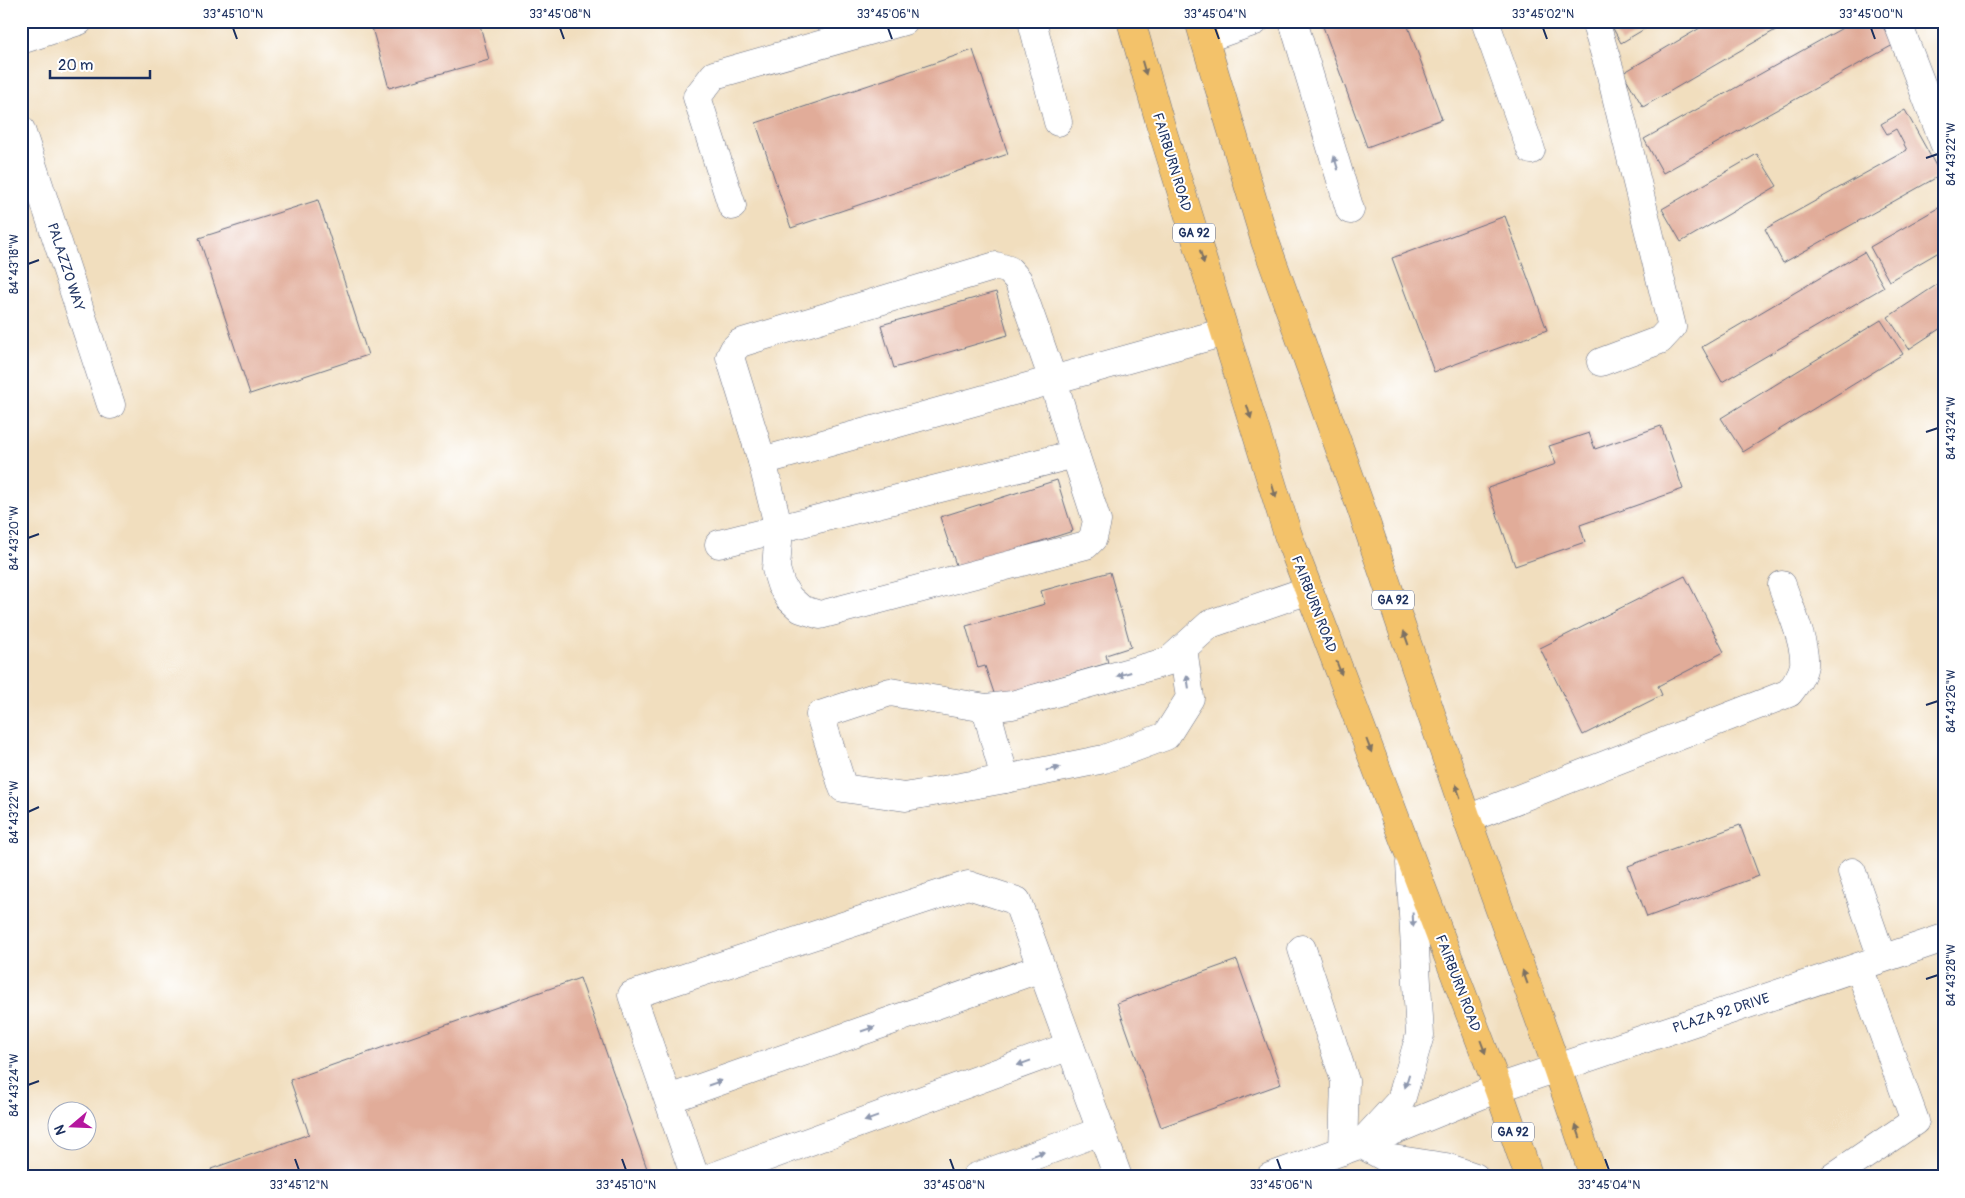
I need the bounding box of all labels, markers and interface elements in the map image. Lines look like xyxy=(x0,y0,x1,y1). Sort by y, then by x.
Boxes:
text: 33°45'10"N xyxy=(203,7,263,22)
text: 33°45'08"N xyxy=(529,7,591,22)
text: 33°45'06"N xyxy=(857,7,919,22)
text: 33°45'04"N xyxy=(1184,7,1246,22)
text: 33°45'02"N xyxy=(1512,7,1574,22)
text: 33°45'00"N xyxy=(1839,7,1903,22)
scale bar xyxy=(50,48,150,80)
text: 20 m xyxy=(58,56,93,75)
one-way arrow xyxy=(1141,61,1149,76)
street label: FAIRBURN ROAD xyxy=(1149,111,1195,214)
text: 84°43'22"W xyxy=(1944,123,1959,185)
one-way arrow xyxy=(1332,156,1340,171)
street label: PALAZZO WAY xyxy=(44,221,88,313)
road number: GA 92 xyxy=(1173,224,1215,242)
text: 84°43'18"W xyxy=(7,234,22,294)
one-way arrow xyxy=(1198,250,1206,265)
text: 84°43'24"W xyxy=(1944,396,1959,460)
one-way arrow xyxy=(1246,405,1254,420)
one-way arrow xyxy=(1270,483,1278,498)
text: 84°43'20"W xyxy=(7,506,22,570)
street label: FAIRBURN ROAD xyxy=(1288,553,1340,655)
road number: GA 92 xyxy=(1372,590,1414,610)
one-way arrow xyxy=(1401,630,1409,645)
one-way arrow xyxy=(1336,661,1343,676)
text: 84°43'26"W xyxy=(1944,669,1959,733)
one-way arrow xyxy=(1116,670,1131,678)
one-way arrow xyxy=(1184,674,1192,690)
one-way arrow xyxy=(1365,739,1373,753)
one-way arrow xyxy=(1045,765,1060,773)
text: 84°43'22"W xyxy=(7,781,22,843)
one-way arrow xyxy=(1454,784,1461,799)
one-way arrow xyxy=(1409,912,1417,928)
street label: FAIRBURN ROAD xyxy=(1432,932,1484,1034)
text: 84°43'28"W xyxy=(1944,944,1959,1006)
one-way arrow xyxy=(1521,969,1529,984)
street label: PLAZA 92 DRIVE xyxy=(1670,989,1772,1037)
one-way arrow xyxy=(861,1025,876,1033)
one-way arrow xyxy=(1479,1040,1487,1054)
text: 84°43'24"W xyxy=(7,1053,22,1117)
one-way arrow xyxy=(1016,1059,1031,1067)
one-way arrow xyxy=(1402,1073,1410,1088)
one-way arrow xyxy=(707,1079,722,1086)
north arrow xyxy=(48,1100,98,1150)
one-way arrow xyxy=(863,1115,878,1123)
road number: GA 92 xyxy=(1492,1122,1534,1142)
text: N xyxy=(51,1123,70,1137)
one-way arrow xyxy=(1574,1123,1582,1138)
one-way arrow xyxy=(1031,1150,1046,1158)
text: 33°45'12"N xyxy=(270,1178,328,1193)
text: 33°45'10"N xyxy=(596,1178,656,1193)
text: 33°45'08"N xyxy=(923,1178,985,1193)
text: 33°45'06"N xyxy=(1250,1178,1312,1193)
text: 33°45'04"N xyxy=(1578,1178,1640,1193)

